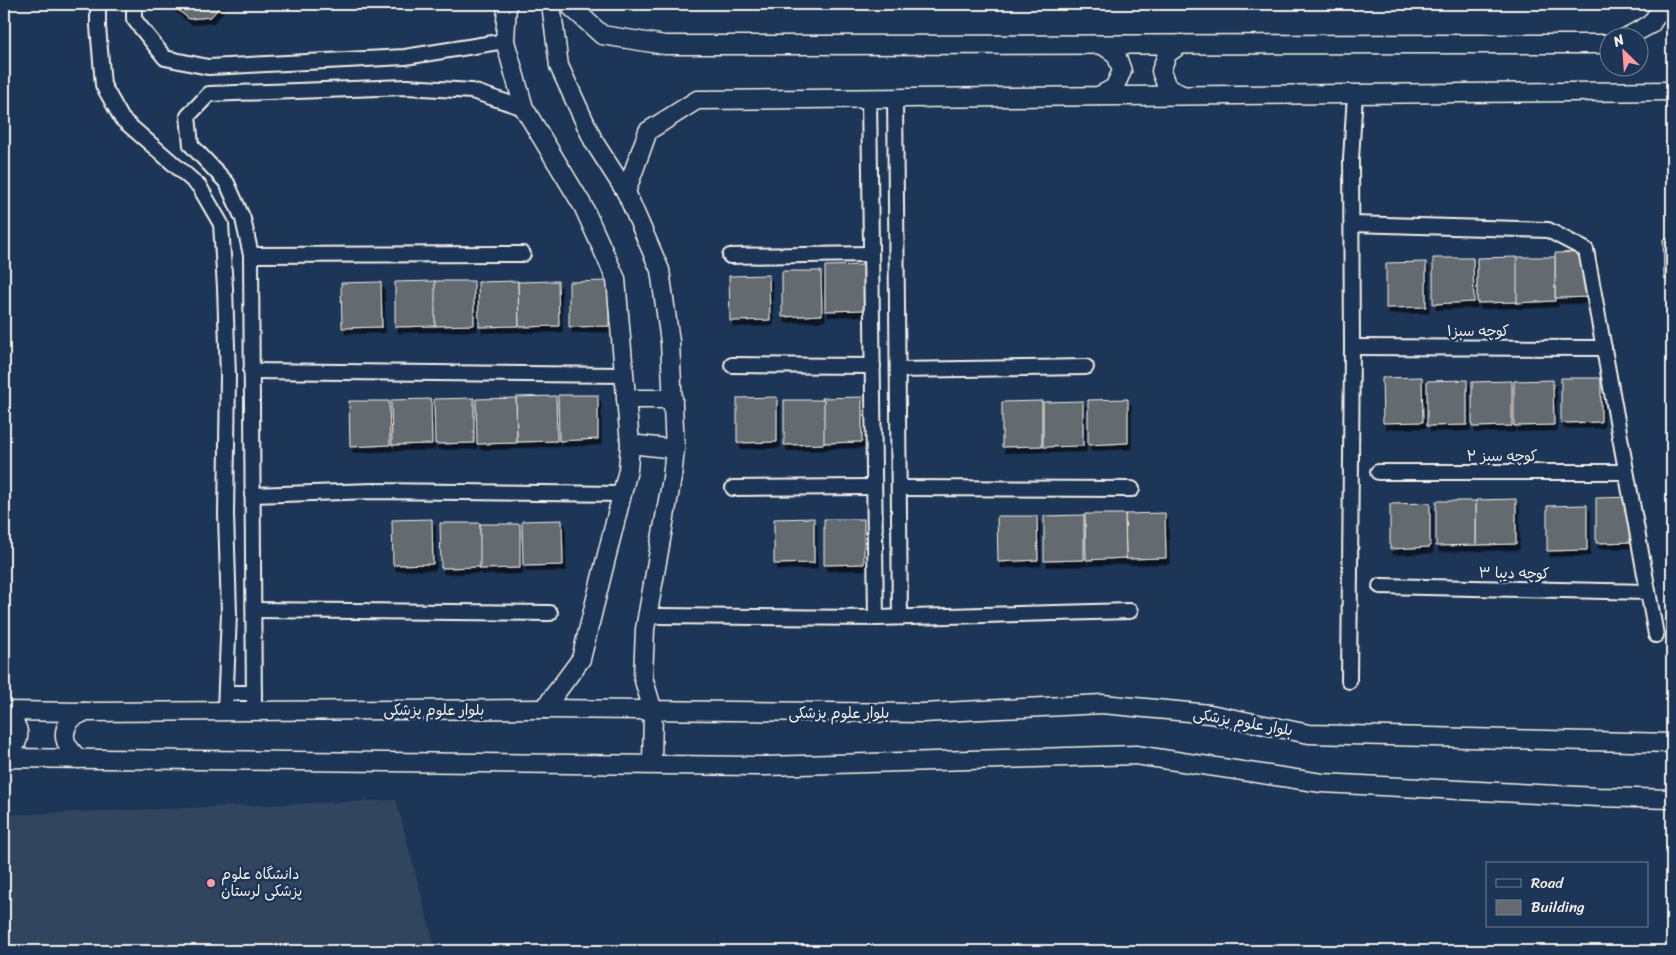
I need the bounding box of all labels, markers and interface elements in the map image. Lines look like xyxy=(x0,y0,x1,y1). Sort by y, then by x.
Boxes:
text: N xyxy=(1608,27,1629,54)
north arrow xyxy=(1598,28,1648,78)
street label: کوچه سبز۱ xyxy=(1447,318,1509,344)
street label: کوچه سبز ۲ xyxy=(1467,443,1537,469)
street label: کوچه دیبا ۳ xyxy=(1478,559,1550,587)
street label: بلوار علوم پزشکی xyxy=(384,697,484,723)
street label: بلوار علوم پزشکی xyxy=(789,700,889,726)
street label: بلوار علوم پزشکی xyxy=(1191,700,1295,744)
place label: دانشگاه علوم پزشکی لرستان xyxy=(221,861,302,904)
legend xyxy=(1486,862,1648,928)
text: Road xyxy=(1531,870,1564,896)
marker: دانشگاه علوم پزشکی لرستان xyxy=(205,877,217,889)
text: Building xyxy=(1531,894,1585,920)

